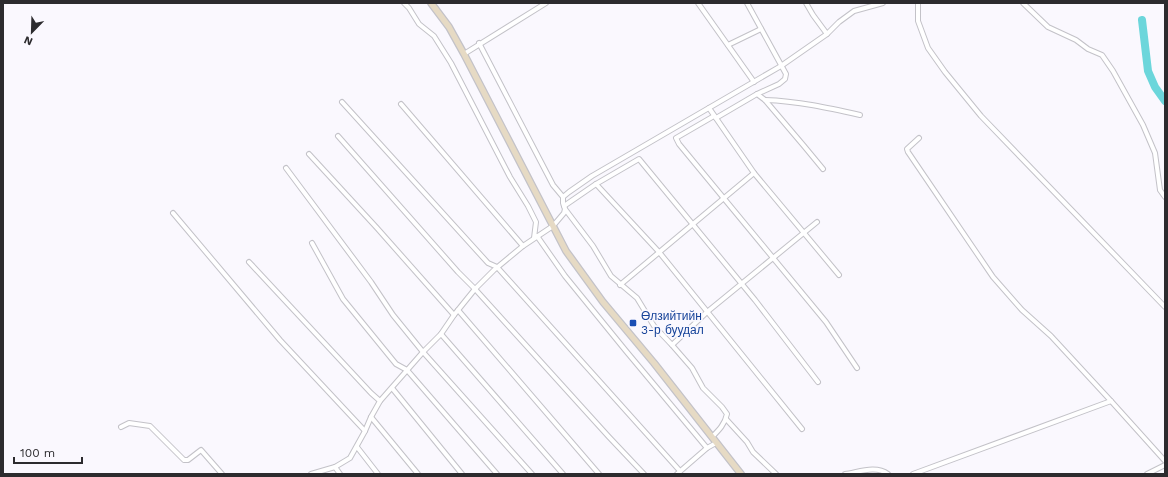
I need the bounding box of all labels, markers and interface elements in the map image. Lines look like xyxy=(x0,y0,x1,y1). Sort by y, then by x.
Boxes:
north arrow xyxy=(12,12,52,52)
text: N xyxy=(22,33,35,48)
place label: Өлзийтийн 3-р буудал xyxy=(641,309,704,337)
marker: Өлзийтийн 3-р буудал xyxy=(628,318,638,328)
scale bar xyxy=(14,439,82,465)
text: 100 m xyxy=(20,446,55,460)

